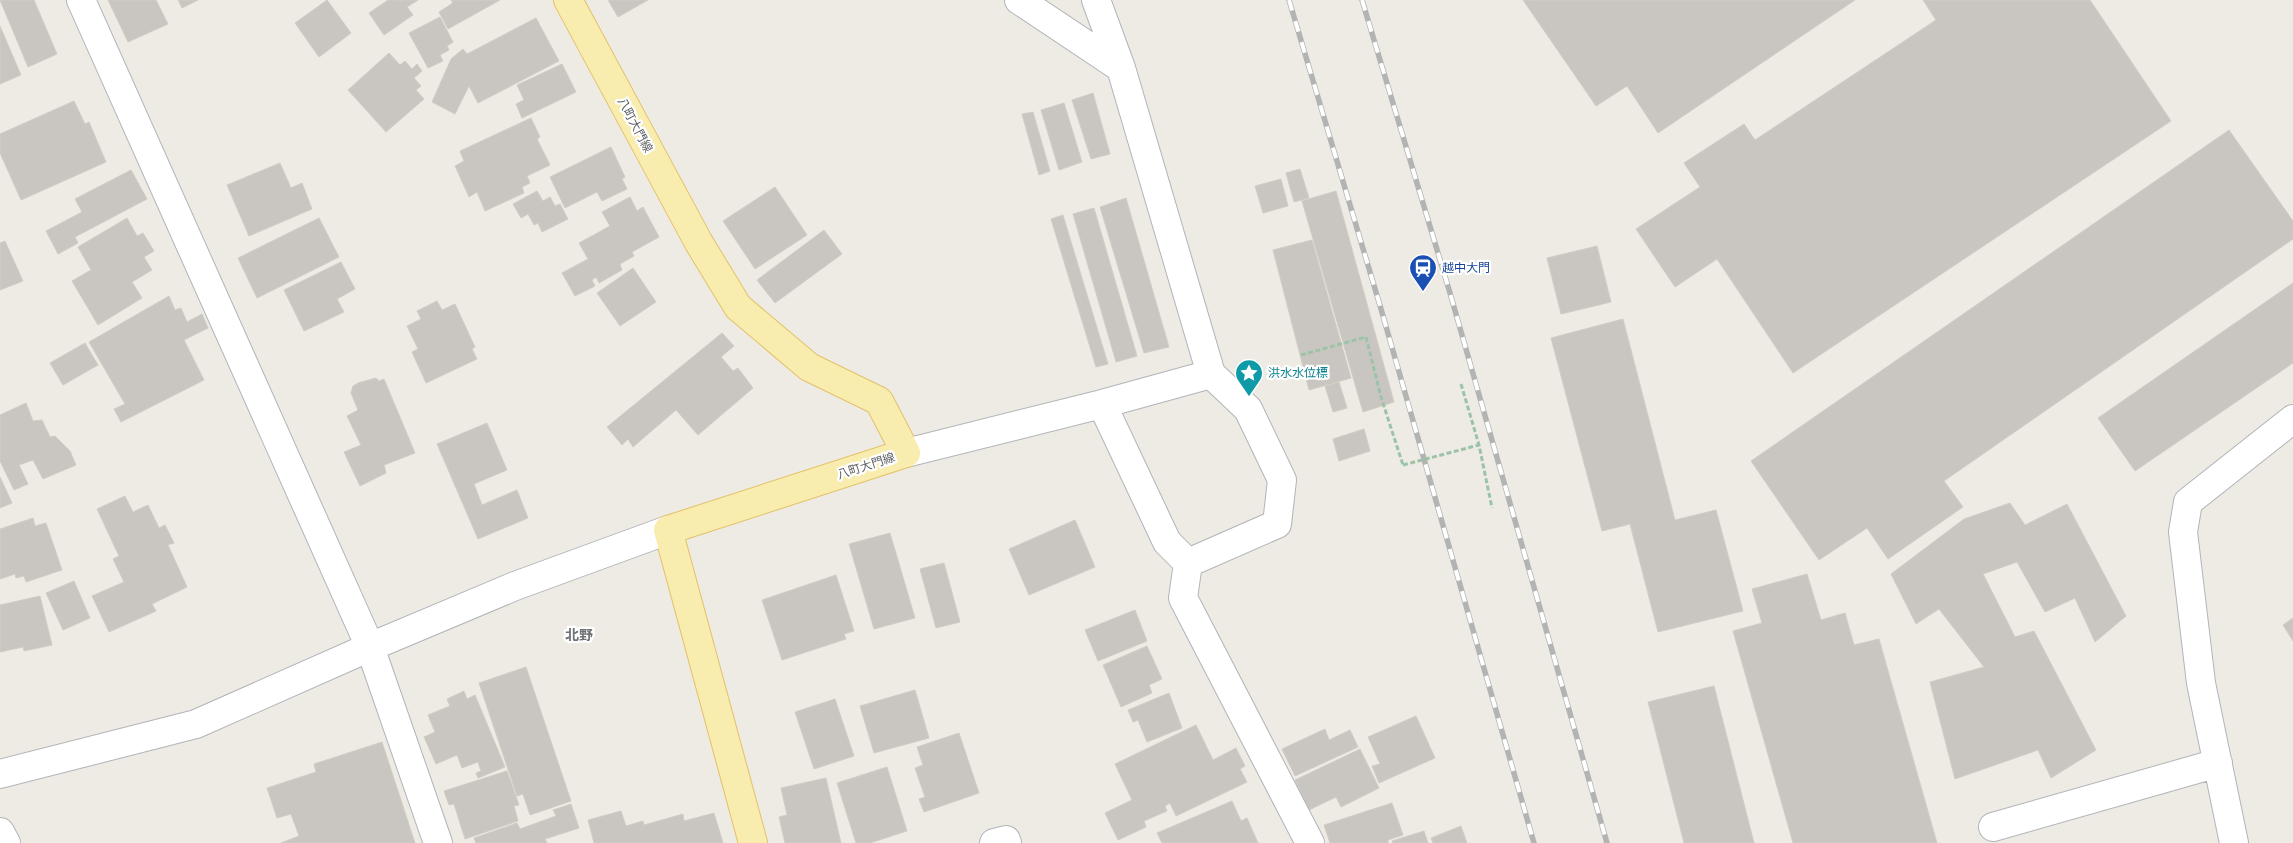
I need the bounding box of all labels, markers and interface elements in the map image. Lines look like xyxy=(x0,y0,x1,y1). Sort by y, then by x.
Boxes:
street label: 八町大門線 xyxy=(615,95,656,155)
station icon: 越中大門 xyxy=(1408,253,1438,292)
place label: 越中大門 xyxy=(1442,260,1490,275)
place icon: 洪水水位標 xyxy=(1234,358,1264,397)
place label: 洪水水位標 xyxy=(1268,365,1328,380)
street label: 八町大門線 xyxy=(835,449,897,482)
district label: 北野 xyxy=(565,626,593,644)

